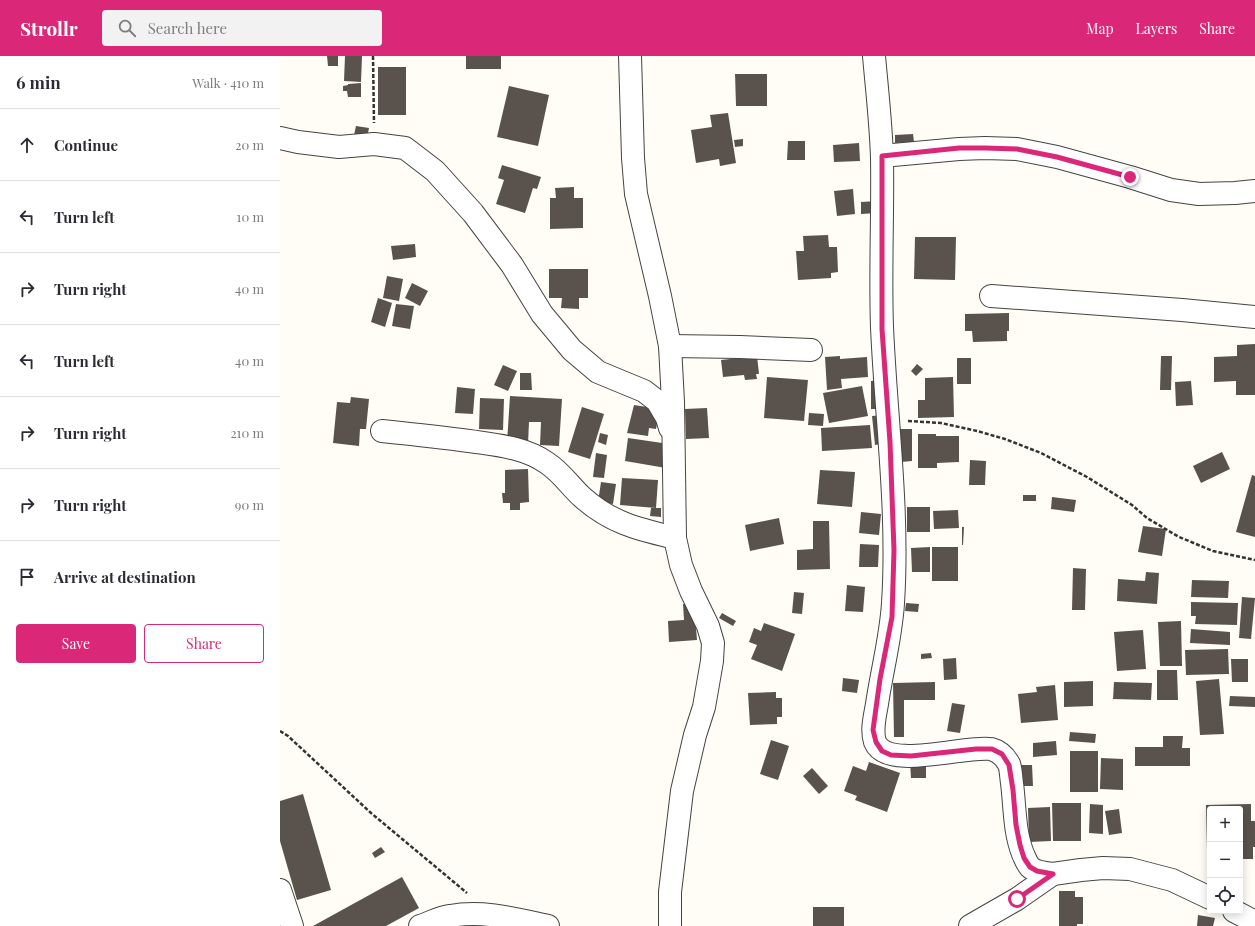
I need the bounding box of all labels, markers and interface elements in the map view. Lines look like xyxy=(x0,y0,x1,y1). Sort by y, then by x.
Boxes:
search box xyxy=(102,10,382,46)
text: Strollr xyxy=(20,15,78,41)
icon: search xyxy=(116,17,138,39)
text: Search here xyxy=(148,18,227,38)
text: Map xyxy=(1086,19,1114,38)
text: Layers xyxy=(1136,19,1177,38)
text: Share xyxy=(1199,19,1235,38)
text: 6 min xyxy=(16,71,61,93)
text: Walk · 410 m xyxy=(192,74,264,91)
icon: ahead xyxy=(16,134,38,156)
text: Continue xyxy=(54,135,118,155)
text: 20 m xyxy=(235,136,264,153)
route end xyxy=(1121,168,1139,186)
icon: left xyxy=(16,206,38,228)
text: Turn left xyxy=(54,207,115,227)
text: 10 m xyxy=(237,208,264,225)
icon: right xyxy=(16,278,38,300)
text: Turn right xyxy=(54,279,127,299)
text: 40 m xyxy=(235,280,264,297)
icon: left xyxy=(16,350,38,372)
text: Turn left xyxy=(54,351,115,371)
text: 40 m xyxy=(235,352,264,369)
icon: right xyxy=(16,422,38,444)
text: Turn right xyxy=(54,423,127,443)
text: 210 m xyxy=(230,424,264,441)
icon: right xyxy=(16,494,38,516)
text: Turn right xyxy=(54,495,127,515)
text: 90 m xyxy=(235,496,264,513)
icon: arrive xyxy=(16,566,38,588)
text: Arrive at destination xyxy=(54,567,196,587)
button: Save xyxy=(16,624,136,663)
button: Share xyxy=(144,624,264,663)
map controls xyxy=(1207,806,1243,914)
button: + xyxy=(1207,806,1243,842)
button: − xyxy=(1207,842,1243,878)
button: locate xyxy=(1207,878,1243,914)
route start xyxy=(1008,890,1026,908)

